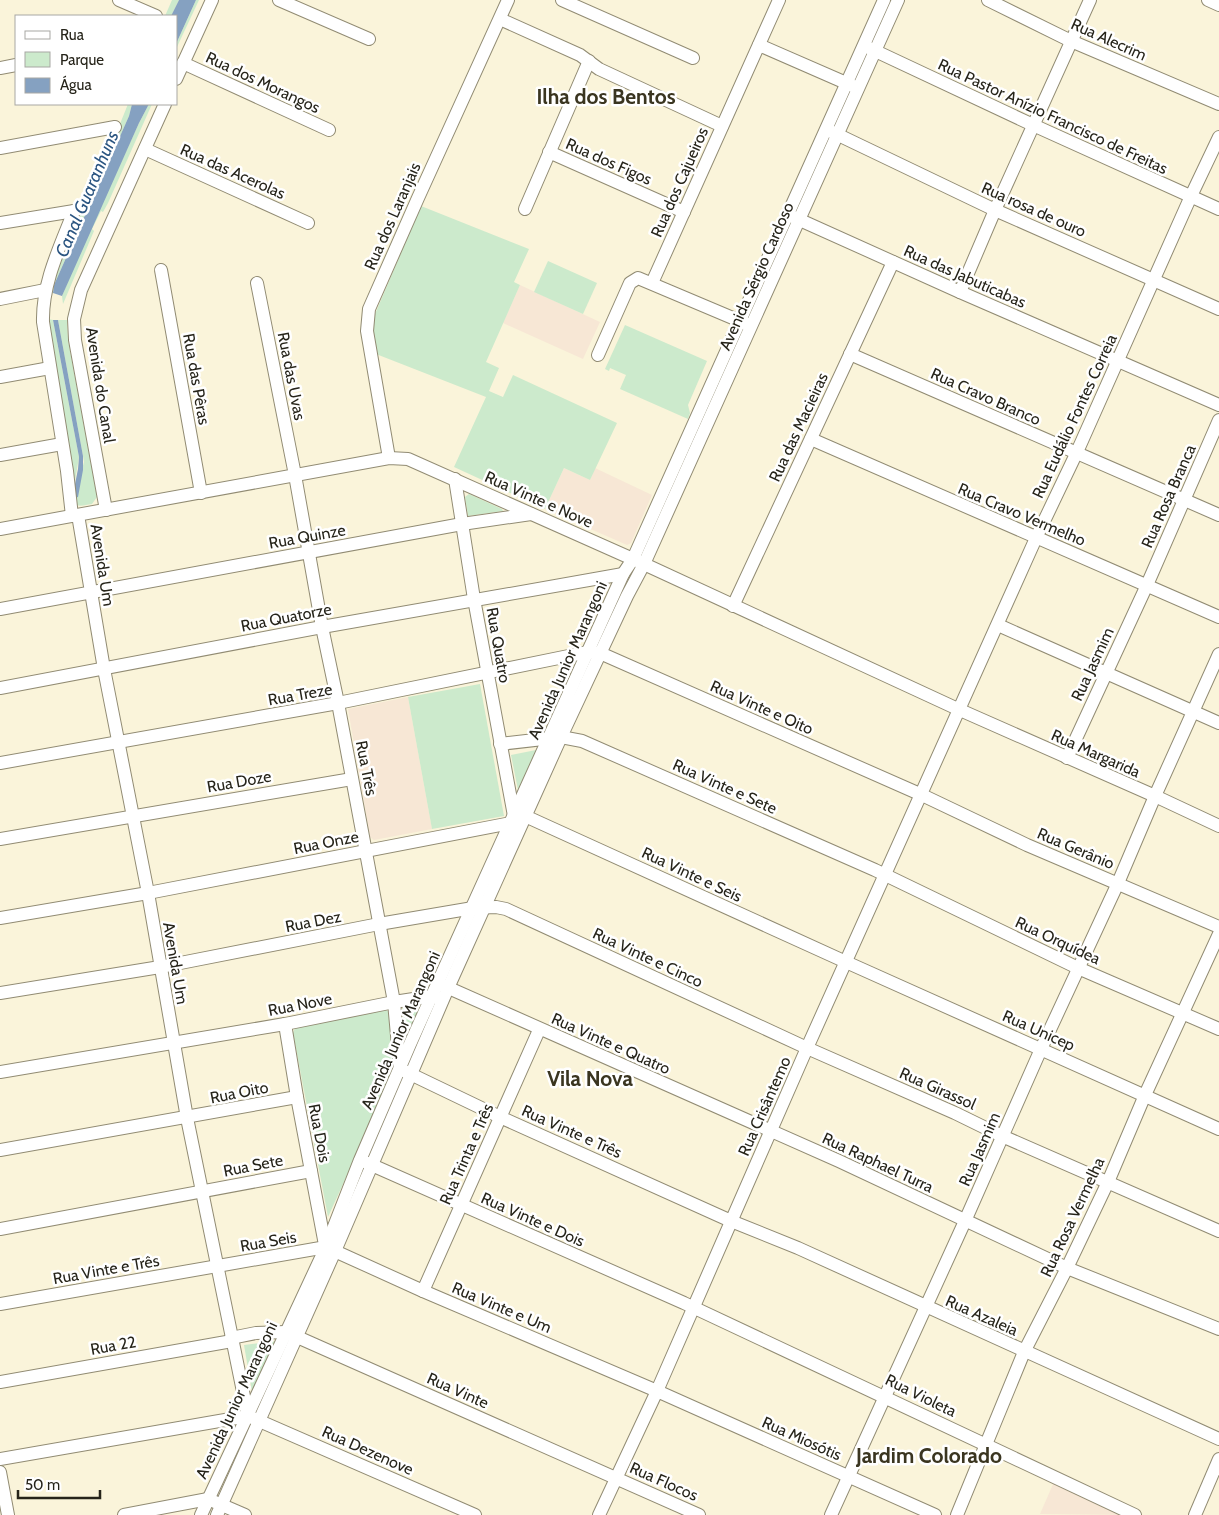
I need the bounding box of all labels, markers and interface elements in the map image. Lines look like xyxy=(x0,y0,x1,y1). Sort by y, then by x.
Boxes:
street label: Rua Alecrim xyxy=(1068,14,1149,65)
legend xyxy=(15,15,178,105)
text: Rua xyxy=(60,26,85,44)
street label: Rua dos Morangos xyxy=(203,48,323,117)
text: Parque xyxy=(60,51,104,69)
street label: Rua Pastor Anízio Francisco de Freitas xyxy=(935,55,1171,178)
text: Água xyxy=(60,75,92,94)
district label: Ilha dos Bentos xyxy=(536,84,676,109)
street label: Rua dos Cajueiros xyxy=(647,124,712,240)
water label: Canal Guaranhuns xyxy=(50,128,124,260)
street label: Rua dos Figos xyxy=(563,134,655,189)
street label: Rua das Acerolas xyxy=(177,140,288,203)
street label: Rua dos Laranjais xyxy=(360,159,425,273)
street label: Rua rosa de ouro xyxy=(979,178,1089,241)
street label: Avenida Sérgio Cardoso xyxy=(715,199,798,353)
street label: Rua das Jabuticabas xyxy=(901,241,1029,312)
street label: Avenida do Canal xyxy=(82,326,119,445)
street label: Rua das Uvas xyxy=(274,330,309,422)
street label: Rua Eudálio Fontes Correia xyxy=(1028,331,1121,501)
street label: Rua das Pêras xyxy=(179,332,214,427)
street label: Rua Cravo Branco xyxy=(928,364,1044,429)
street label: Rua das Macieiras xyxy=(765,369,832,485)
street label: Rua Rosa Branca xyxy=(1137,441,1200,551)
street label: Rua Vinte e Nove xyxy=(482,467,596,532)
street label: Rua Cravo Vermelho xyxy=(955,479,1089,550)
street label: Rua Quinze xyxy=(267,520,347,553)
street label: Avenida Um xyxy=(87,523,118,608)
street label: Avenida Junior Marangoni xyxy=(524,578,611,742)
street label: Rua Quatorze xyxy=(239,599,333,636)
street label: Rua Quatro xyxy=(483,606,515,685)
street label: Rua Jasmim xyxy=(1067,624,1118,704)
street label: Rua Vinte e Oito xyxy=(707,676,816,739)
street label: Rua Treze xyxy=(267,680,334,709)
street label: Rua Margarida xyxy=(1048,725,1143,782)
street label: Rua Três xyxy=(352,739,381,798)
street label: Rua Vinte e Sete xyxy=(670,755,780,818)
street label: Rua Doze xyxy=(206,767,273,796)
street label: Rua Gerânio xyxy=(1034,824,1117,873)
street label: Rua Onze xyxy=(292,827,360,858)
street label: Rua Vinte e Seis xyxy=(639,843,745,906)
street label: Rua Dez xyxy=(284,907,343,936)
street label: Rua Orquídea xyxy=(1012,912,1104,969)
street label: Avenida Um xyxy=(159,921,192,1006)
street label: Rua Vinte e Cinco xyxy=(590,924,706,991)
street label: Avenida Junior Marangoni xyxy=(357,948,444,1112)
street label: Rua Nove xyxy=(267,989,334,1020)
street label: Rua Unicep xyxy=(1000,1006,1078,1055)
street label: Rua Vinte e Quatro xyxy=(549,1009,673,1078)
street label: Rua Crisântemo xyxy=(734,1053,795,1159)
street label: Rua Girassol xyxy=(897,1063,979,1114)
district label: Vila Nova xyxy=(547,1066,633,1091)
street label: Rua Oito xyxy=(208,1078,270,1107)
street label: Rua Trinta e Três xyxy=(436,1100,497,1208)
street label: Rua Vinte e Três xyxy=(519,1101,625,1162)
street label: Rua Dois xyxy=(305,1102,335,1164)
street label: Rua Jasmim xyxy=(955,1109,1004,1189)
street label: Rua Raphael Turra xyxy=(819,1128,937,1197)
street label: Rua Sete xyxy=(222,1150,284,1181)
street label: Rua Rosa Vermelha xyxy=(1036,1154,1109,1280)
street label: Rua Vinte e Dois xyxy=(478,1188,588,1251)
street label: Rua Seis xyxy=(239,1227,298,1256)
street label: Rua Vinte e Três xyxy=(52,1251,161,1288)
street label: Rua Vinte e Um xyxy=(449,1278,554,1337)
street label: Rua Azaleia xyxy=(943,1291,1021,1340)
street label: Avenida Junior Marangoni xyxy=(192,1319,281,1482)
street label: Rua 22 xyxy=(89,1332,137,1359)
street label: Rua Vinte xyxy=(424,1368,491,1412)
street label: Rua Violeta xyxy=(882,1370,960,1421)
street label: Rua Miosótis xyxy=(759,1413,845,1465)
street label: Rua Dezenove xyxy=(319,1422,416,1479)
district label: Jardim Colorado xyxy=(855,1443,1002,1468)
street label: Rua Flocos xyxy=(627,1458,701,1505)
scale bar xyxy=(18,1468,100,1500)
text: 50 m xyxy=(25,1476,60,1494)

